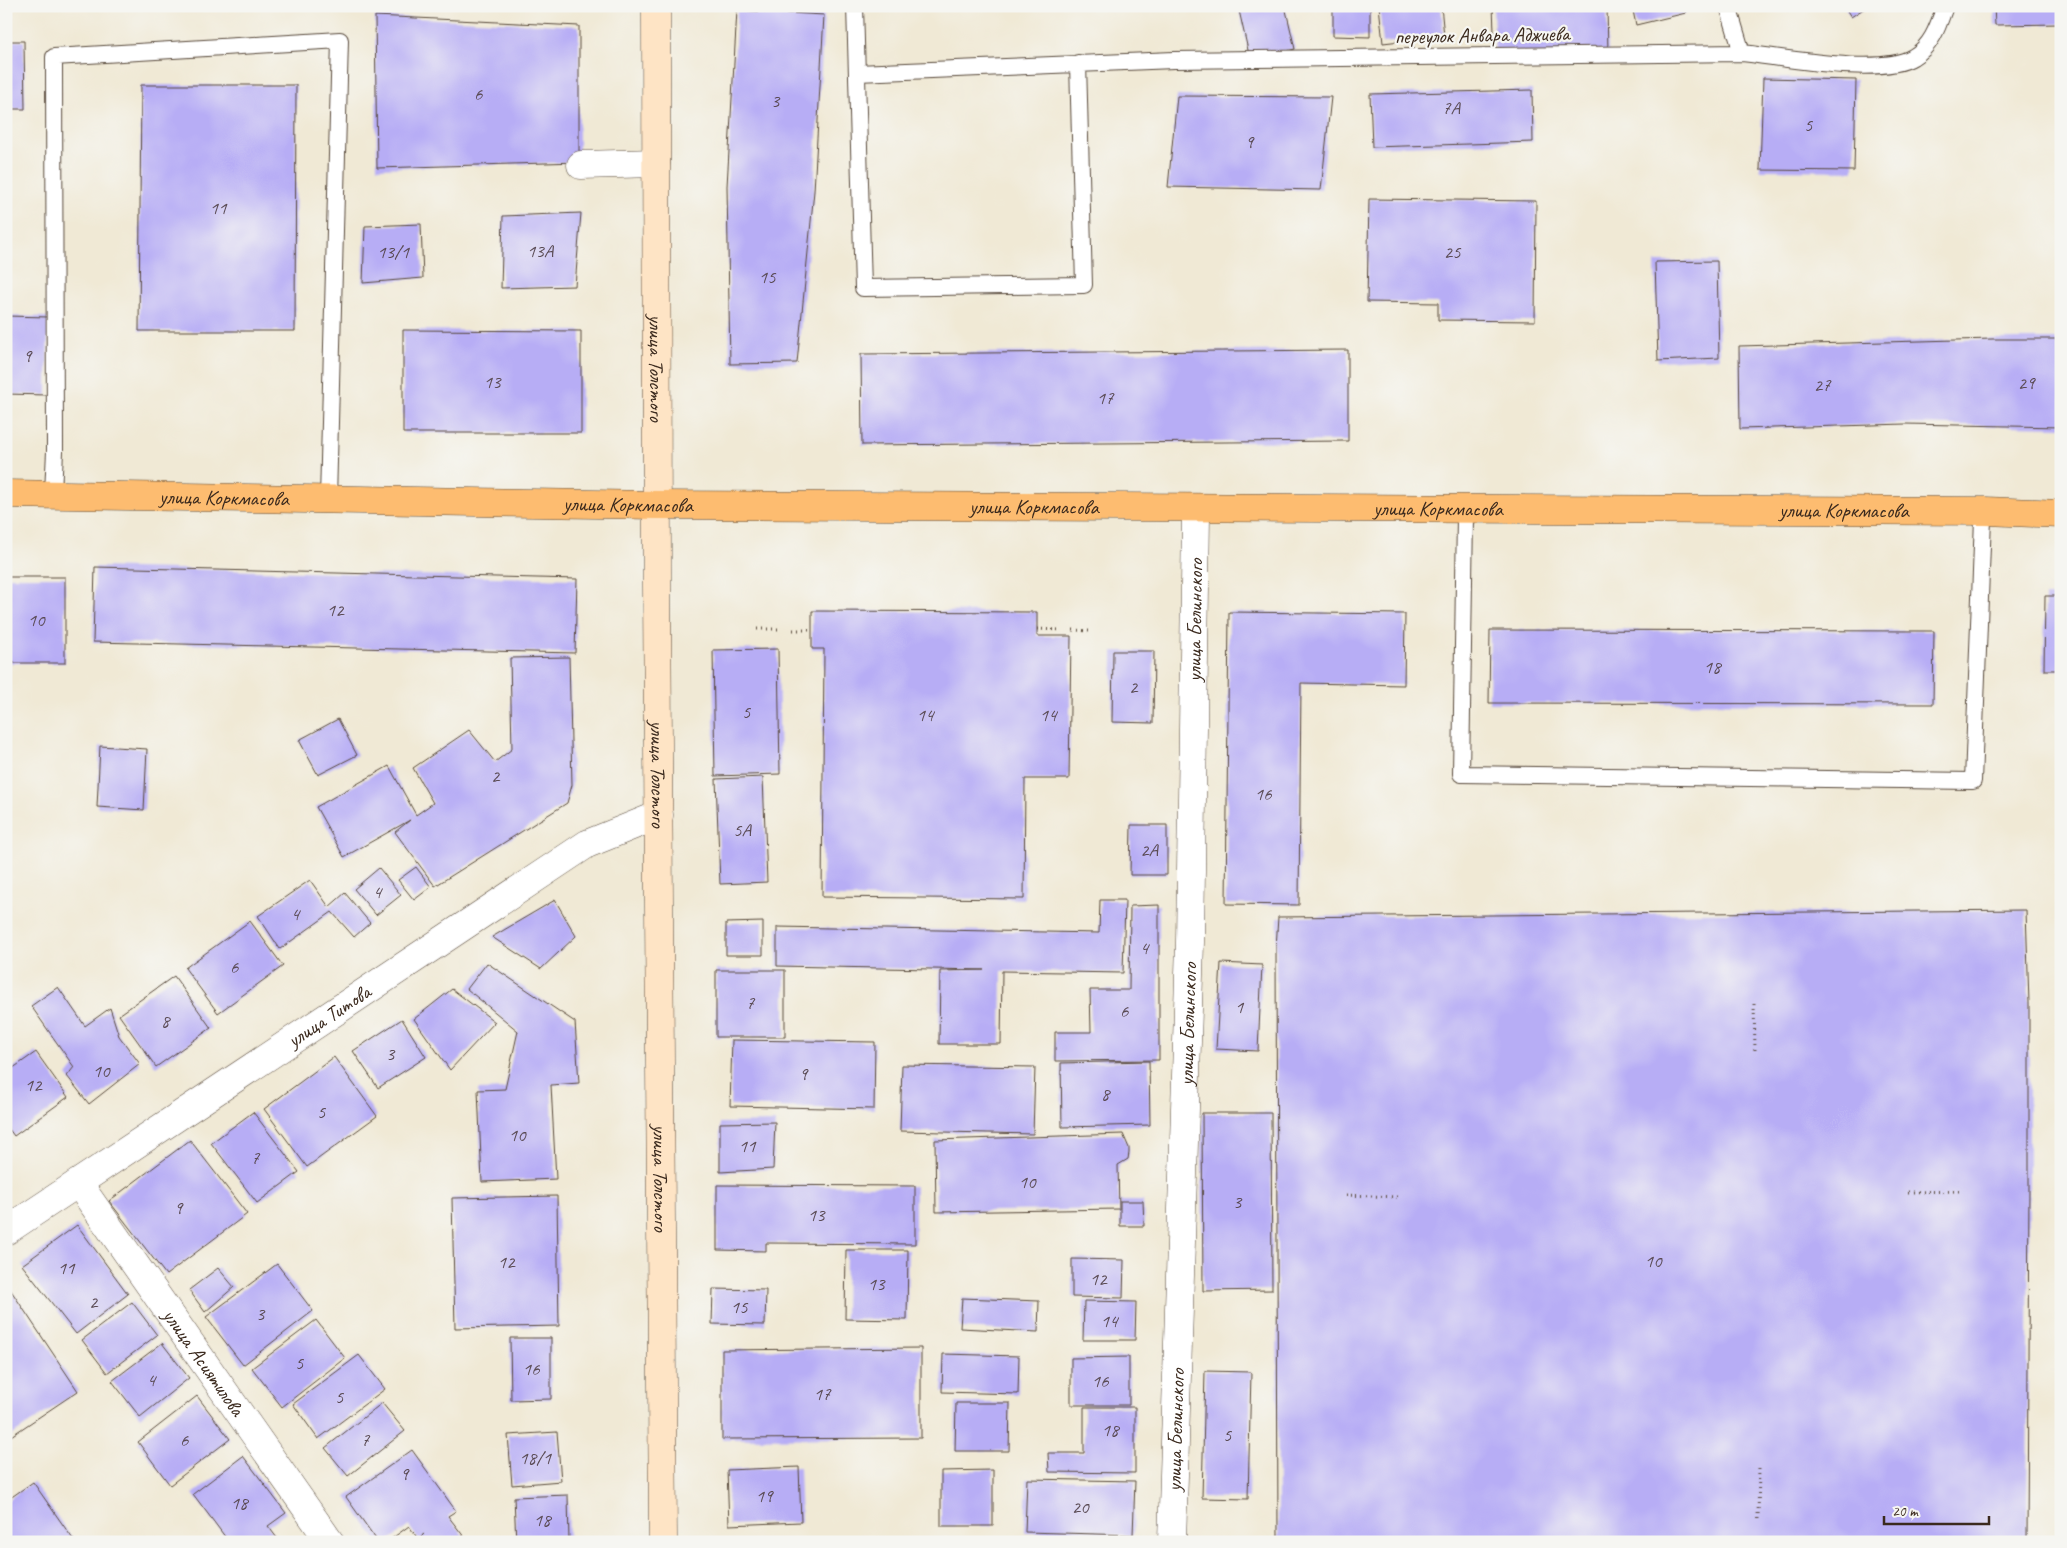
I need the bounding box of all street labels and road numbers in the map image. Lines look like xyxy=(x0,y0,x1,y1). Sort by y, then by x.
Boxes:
street label: переулок Анвара Аджиева xyxy=(1394,20,1572,50)
street label: улица Толстого xyxy=(644,312,670,423)
street label: улица Коркмасова xyxy=(157,484,291,512)
street label: улица Коркмасова xyxy=(561,490,695,518)
street label: улица Коркмасова xyxy=(967,493,1101,520)
street label: улица Коркмасова xyxy=(1371,495,1505,522)
street label: улица Коркмасова xyxy=(1777,497,1910,524)
street label: улица Белинского xyxy=(1181,557,1208,684)
street label: улица Толстого xyxy=(645,718,672,829)
street label: улица Белинского xyxy=(1173,961,1202,1088)
street label: улица Титова xyxy=(281,977,378,1054)
street label: улица Толстого xyxy=(647,1122,674,1233)
street label: улица Асиятилова xyxy=(156,1302,251,1422)
street label: улица Белинского xyxy=(1160,1367,1190,1494)

